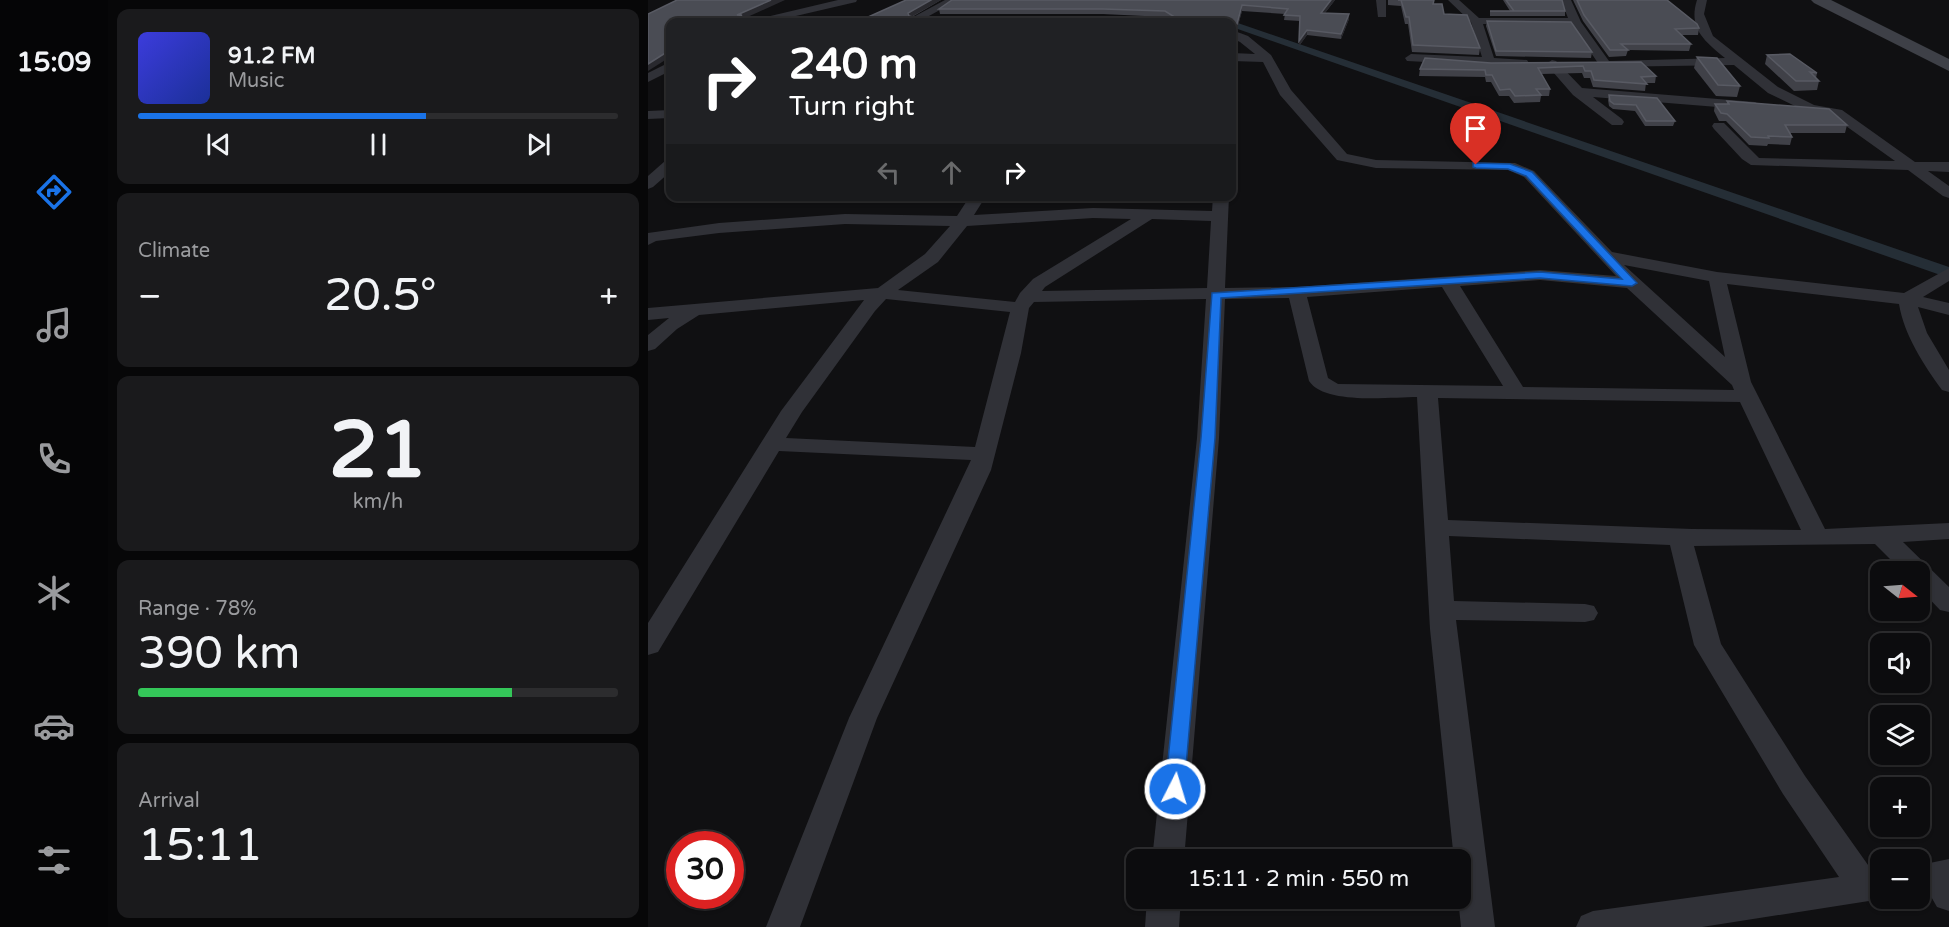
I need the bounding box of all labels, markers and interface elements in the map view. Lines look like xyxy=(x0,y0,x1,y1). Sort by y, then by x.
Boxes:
text: 240 m xyxy=(789,39,918,90)
icon: right xyxy=(690,42,768,120)
text: 91.2 FM xyxy=(228,43,316,69)
text: 15:09 xyxy=(17,46,91,79)
text: Music xyxy=(228,69,284,93)
text: Turn right xyxy=(789,90,915,123)
pin xyxy=(1450,103,1501,165)
icon: arrive xyxy=(1459,112,1492,145)
icon: previous xyxy=(202,128,235,161)
icon: pause xyxy=(362,128,395,161)
icon: next xyxy=(522,128,555,161)
icon: left xyxy=(872,156,905,189)
icon: ahead xyxy=(935,156,968,189)
icon: right xyxy=(998,156,1031,189)
icon: directions xyxy=(33,171,75,213)
text: Climate xyxy=(138,239,210,263)
text: 20.5° xyxy=(324,269,437,323)
text: − xyxy=(138,277,162,316)
text: + xyxy=(599,277,618,316)
icon: music xyxy=(33,304,75,346)
text: 21 xyxy=(329,404,427,498)
icon: phone xyxy=(33,438,75,480)
text: km/h xyxy=(353,490,403,514)
north arrow xyxy=(1870,561,1930,621)
map controls xyxy=(1870,561,1930,909)
icon: climate xyxy=(33,572,75,614)
text: Range · 78% xyxy=(138,597,257,621)
text: 390 km xyxy=(138,627,300,681)
button: sound xyxy=(1870,633,1930,693)
icon: car xyxy=(33,705,75,747)
button: layers xyxy=(1870,705,1930,765)
position arrow xyxy=(1143,757,1207,821)
button: + xyxy=(1870,777,1930,837)
text: Arrival xyxy=(138,789,200,813)
text: 15:11 xyxy=(138,819,263,873)
speed limit sign: 30 xyxy=(666,831,744,909)
icon: filters xyxy=(33,839,75,881)
button: − xyxy=(1870,849,1930,909)
text: 15:11 · 2 min · 550 m xyxy=(1188,866,1409,892)

